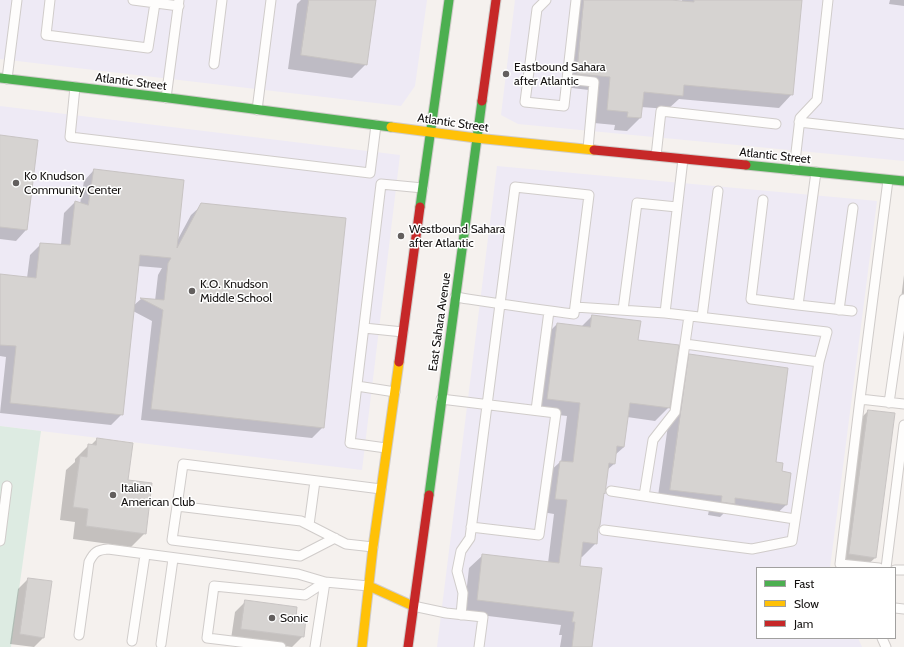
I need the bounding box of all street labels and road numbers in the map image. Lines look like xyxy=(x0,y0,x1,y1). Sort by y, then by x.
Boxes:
street label: Atlantic Street xyxy=(94,70,168,94)
street label: Atlantic Street xyxy=(416,111,490,135)
street label: Atlantic Street xyxy=(738,145,812,167)
street label: East Sahara Avenue xyxy=(426,272,454,372)

